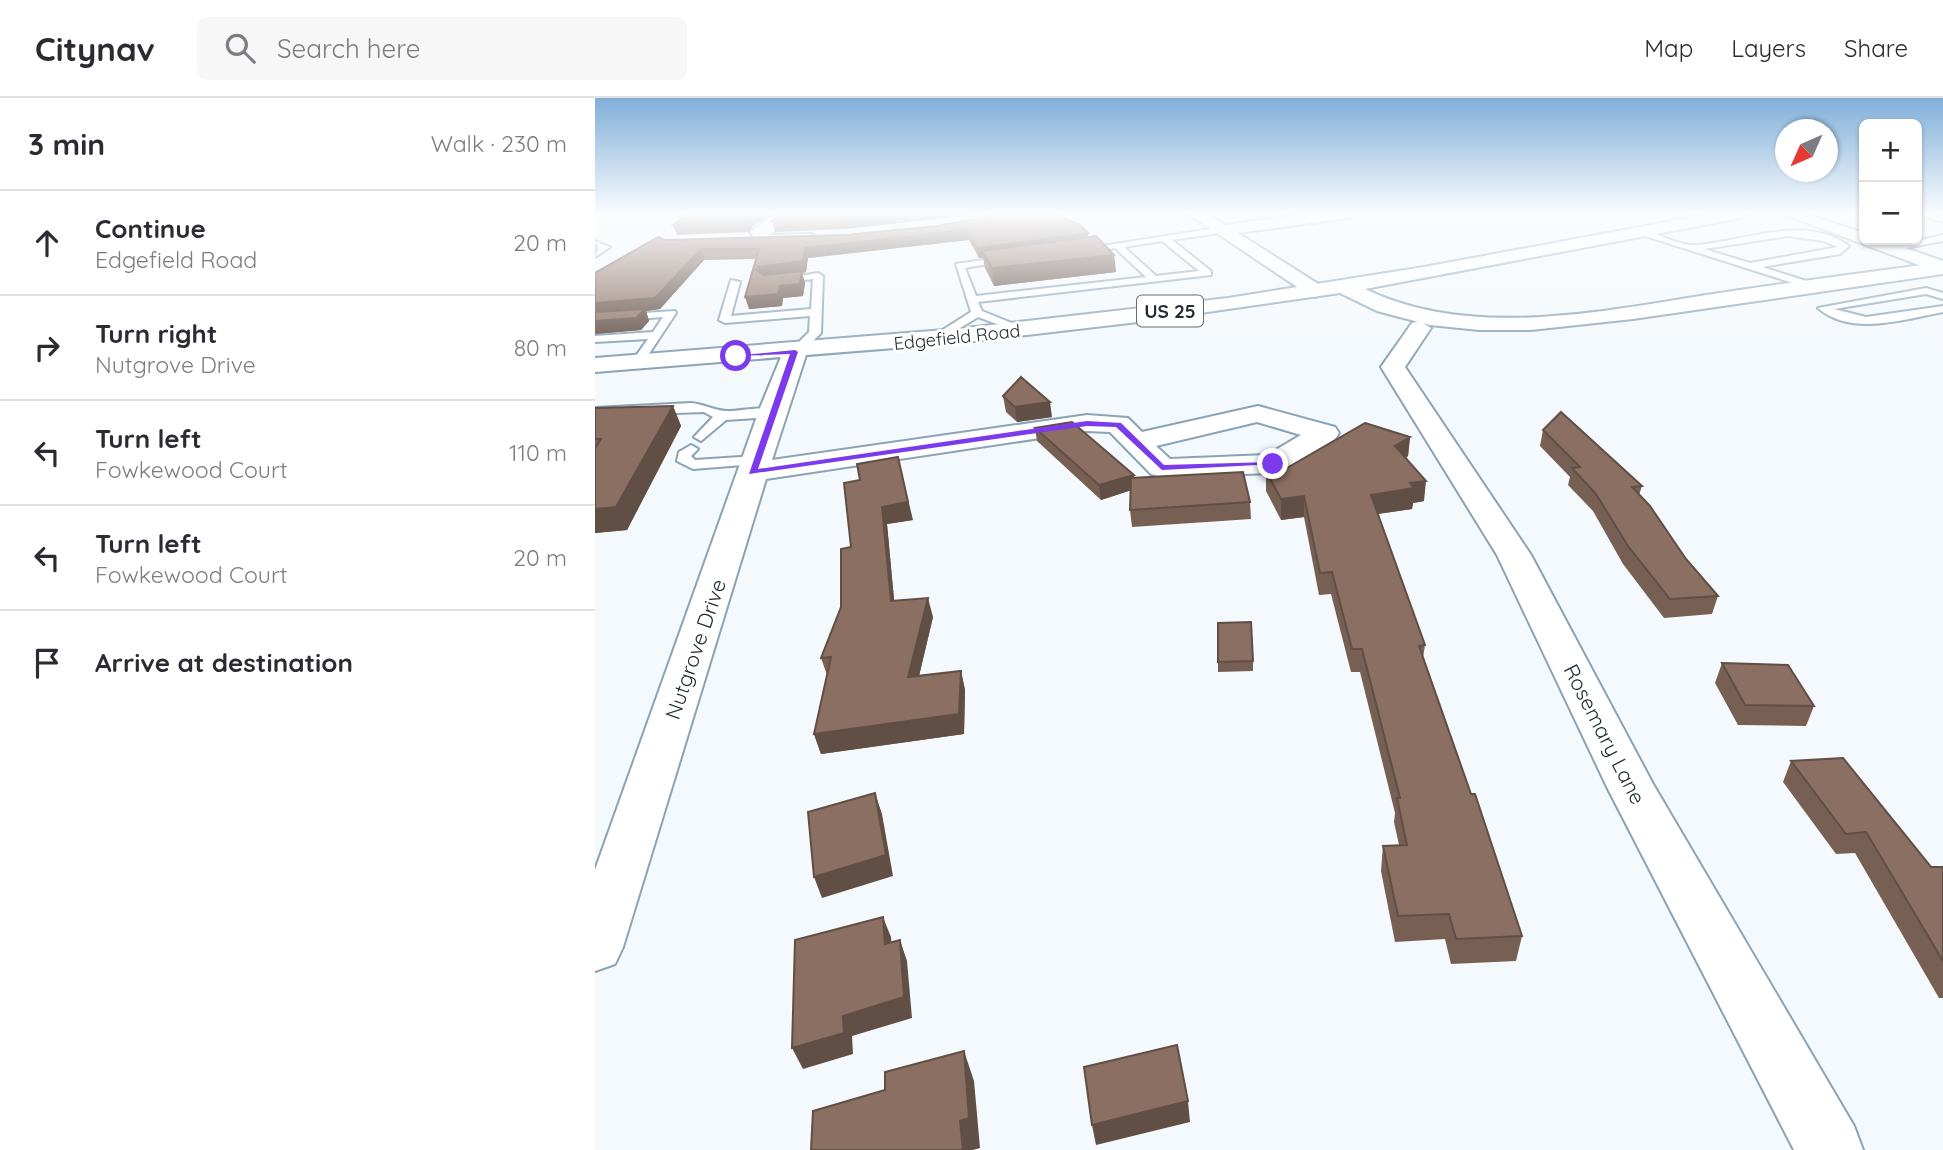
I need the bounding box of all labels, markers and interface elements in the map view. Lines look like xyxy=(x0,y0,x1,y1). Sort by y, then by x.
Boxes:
search box xyxy=(197,17,687,80)
text: Citynav xyxy=(35,28,155,69)
icon: search xyxy=(221,29,259,67)
text: Search here xyxy=(277,32,420,65)
text: Map xyxy=(1644,33,1693,63)
text: Layers xyxy=(1731,33,1806,63)
text: Share xyxy=(1844,33,1908,63)
north arrow xyxy=(1775,119,1838,182)
map controls xyxy=(1859,119,1922,245)
button: + xyxy=(1859,119,1922,182)
text: 3 min xyxy=(28,125,105,163)
text: Walk · 230 m xyxy=(431,129,567,158)
button: − xyxy=(1859,182,1922,245)
text: Continue xyxy=(95,212,206,245)
icon: ahead xyxy=(28,224,66,262)
text: 20 m xyxy=(513,228,567,257)
text: Edgefield Road xyxy=(95,245,257,274)
road number: US 25 xyxy=(1137,295,1203,326)
text: Turn right xyxy=(95,317,217,350)
street label: Edgefield Road xyxy=(893,319,1021,355)
icon: right xyxy=(28,329,66,367)
text: 80 m xyxy=(514,333,567,362)
route start xyxy=(720,340,751,371)
text: Nutgrove Drive xyxy=(95,350,256,379)
text: Turn left xyxy=(95,422,202,455)
icon: left xyxy=(28,434,66,472)
text: 110 m xyxy=(509,438,567,467)
route end xyxy=(1257,448,1288,479)
text: Fowkewood Court xyxy=(95,455,288,484)
text: Turn left xyxy=(95,527,202,560)
icon: left xyxy=(28,539,66,577)
text: 20 m xyxy=(513,543,567,572)
text: Fowkewood Court xyxy=(95,560,288,589)
street label: Nutgrove Drive xyxy=(659,575,731,723)
icon: arrive xyxy=(28,644,66,682)
text: Arrive at destination xyxy=(95,646,353,679)
street label: Rosemary Lane xyxy=(1558,660,1652,808)

